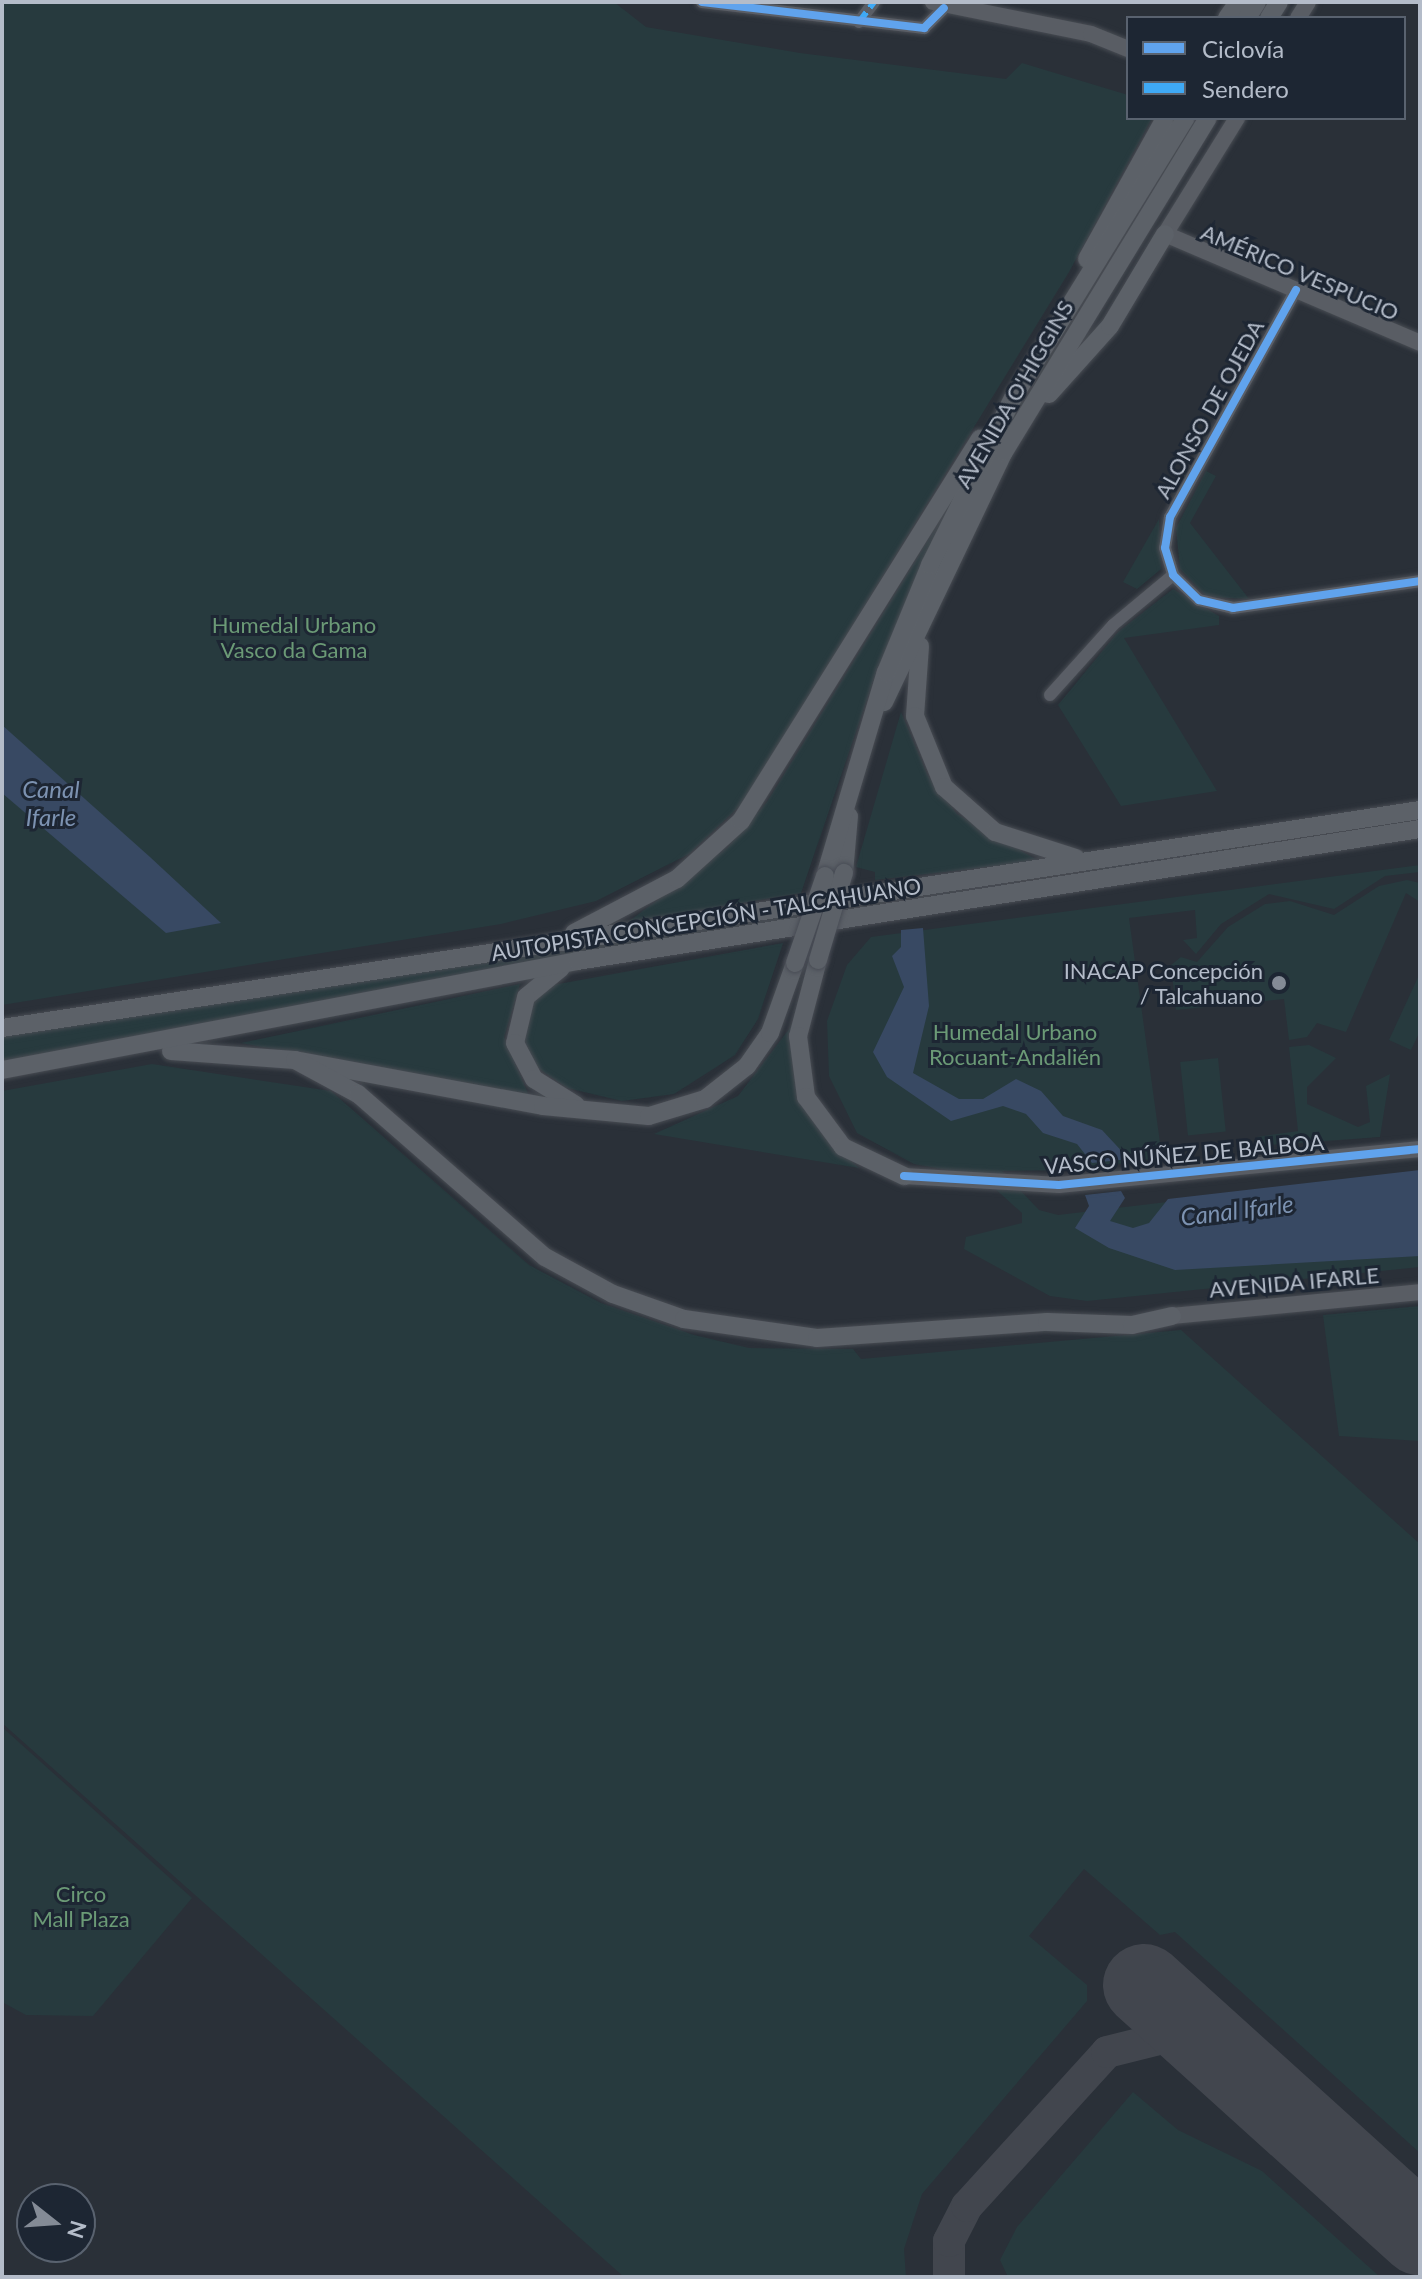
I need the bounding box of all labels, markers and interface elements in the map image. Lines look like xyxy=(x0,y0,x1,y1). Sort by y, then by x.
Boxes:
legend xyxy=(1126,16,1406,120)
text: Ciclovía xyxy=(1202,34,1284,63)
text: Sendero xyxy=(1202,74,1289,103)
street label: AMÉRICO VESPUCIO xyxy=(1197,218,1403,326)
street label: AVENIDA O'HIGGINS xyxy=(949,295,1079,493)
street label: ALONSO DE OJEDA xyxy=(1149,315,1269,503)
park label: Humedal Urbano Vasco da Gama xyxy=(212,611,376,662)
water label: Canal Ifarle xyxy=(22,775,80,831)
street label: AUTOPISTA CONCEPCIÓN - TALCAHUANO xyxy=(488,872,924,966)
place label: INACAP Concepción / Talcahuano xyxy=(1063,957,1263,1008)
marker: INACAP Concepción / Talcahuano xyxy=(1270,974,1288,992)
park label: Humedal Urbano Rocuant-Andalién xyxy=(929,1018,1101,1070)
street label: VASCO NÚÑEZ DE BALBOA xyxy=(1043,1129,1325,1179)
water label: Canal Ifarle xyxy=(1179,1189,1295,1231)
street label: AVENIDA IFARLE xyxy=(1208,1261,1380,1303)
park label: Circo Mall Plaza xyxy=(32,1880,130,1932)
north arrow xyxy=(16,2183,96,2263)
text: N xyxy=(62,2218,93,2242)

